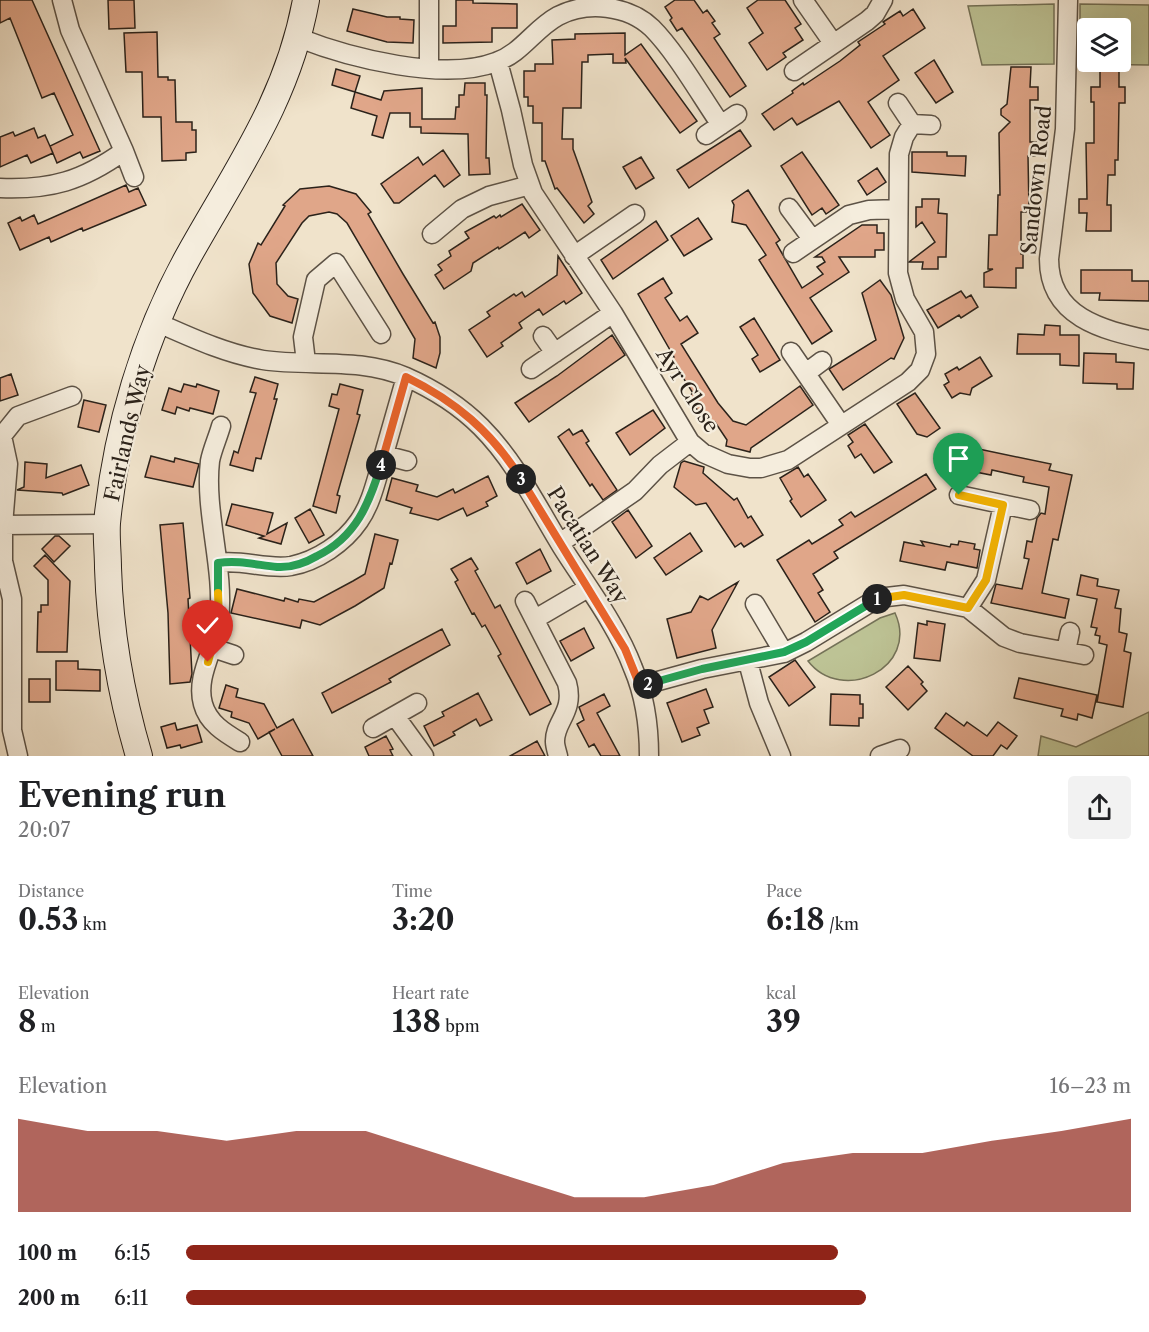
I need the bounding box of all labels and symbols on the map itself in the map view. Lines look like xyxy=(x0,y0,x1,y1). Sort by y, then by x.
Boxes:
street label: Sandown Road xyxy=(1016,104,1056,256)
street label: Ayr Close xyxy=(651,342,725,437)
street label: Fairlands Way xyxy=(99,362,155,504)
pin xyxy=(933,433,984,495)
pin: 4 xyxy=(366,450,396,480)
pin: 3 xyxy=(506,464,536,494)
street label: Pacatian Way xyxy=(542,482,634,608)
pin: 1 xyxy=(862,584,892,614)
pin xyxy=(182,600,233,662)
pin: 2 xyxy=(633,669,663,699)

